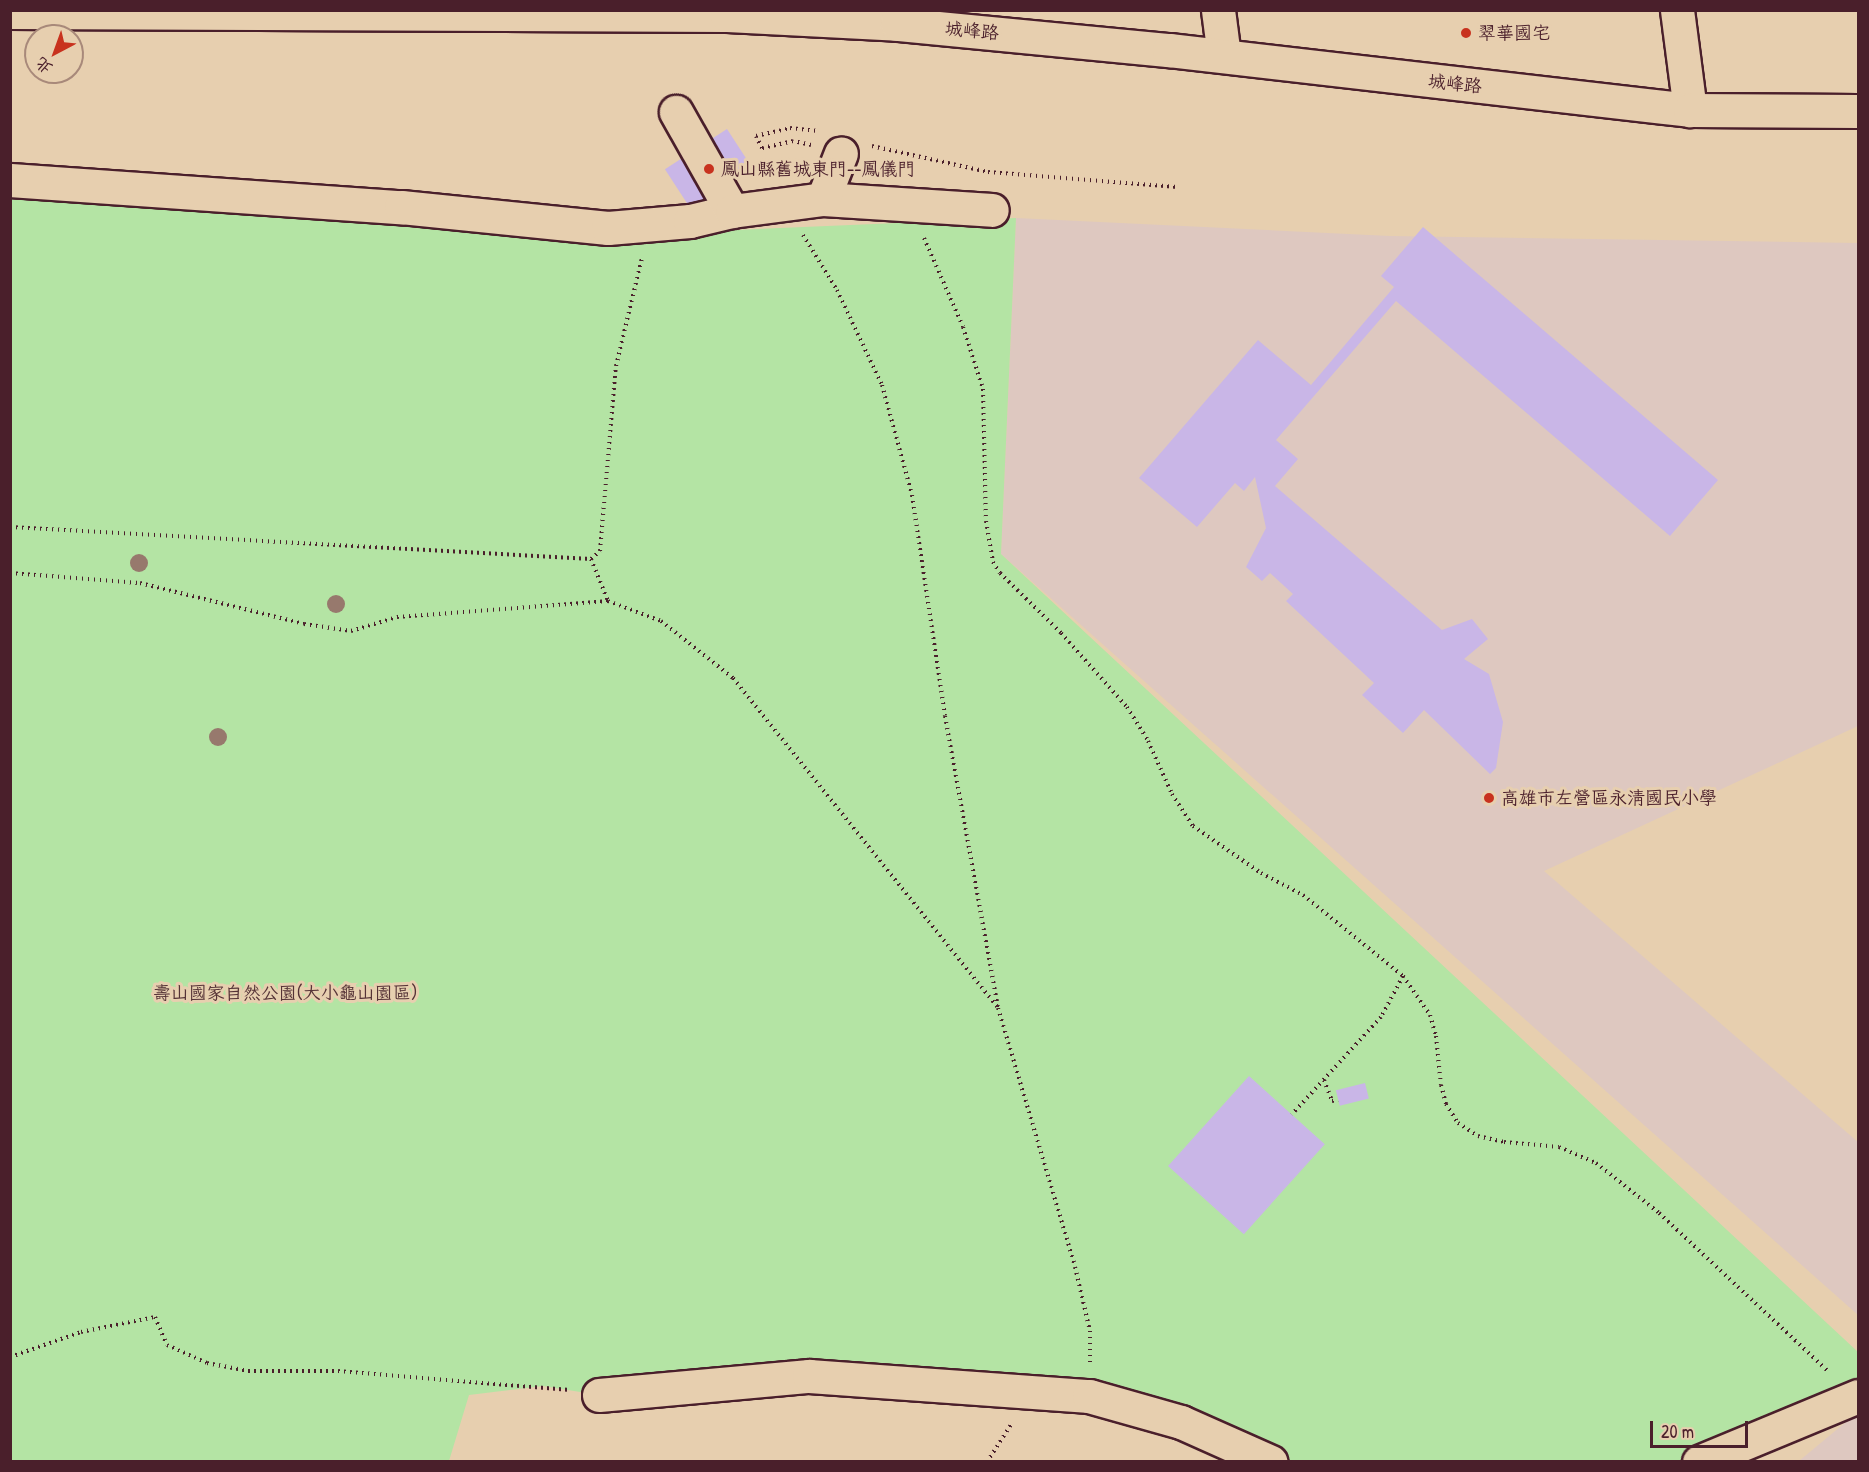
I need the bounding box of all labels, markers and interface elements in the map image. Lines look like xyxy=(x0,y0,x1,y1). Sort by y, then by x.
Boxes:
street label: 城峰路 xyxy=(944,18,1000,44)
place label: 翠華國宅 xyxy=(1478,22,1550,44)
north arrow xyxy=(24,24,84,84)
marker: 翠華國宅 xyxy=(1459,26,1473,40)
text: 北 xyxy=(30,53,57,80)
street label: 城峰路 xyxy=(1427,70,1483,98)
place label: 鳳山縣舊城東門--鳳儀門 xyxy=(721,158,916,180)
marker: 鳳山縣舊城東門--鳳儀門 xyxy=(702,162,716,176)
place label: 高雄市左營區永清國民小學 xyxy=(1501,787,1717,809)
marker: 高雄市左營區永清國民小學 xyxy=(1482,791,1496,805)
park label: 壽山國家自然公園(大小龜山園區) xyxy=(153,982,417,1004)
scale bar xyxy=(1653,1409,1750,1447)
text: 20 m xyxy=(1661,1419,1694,1444)

